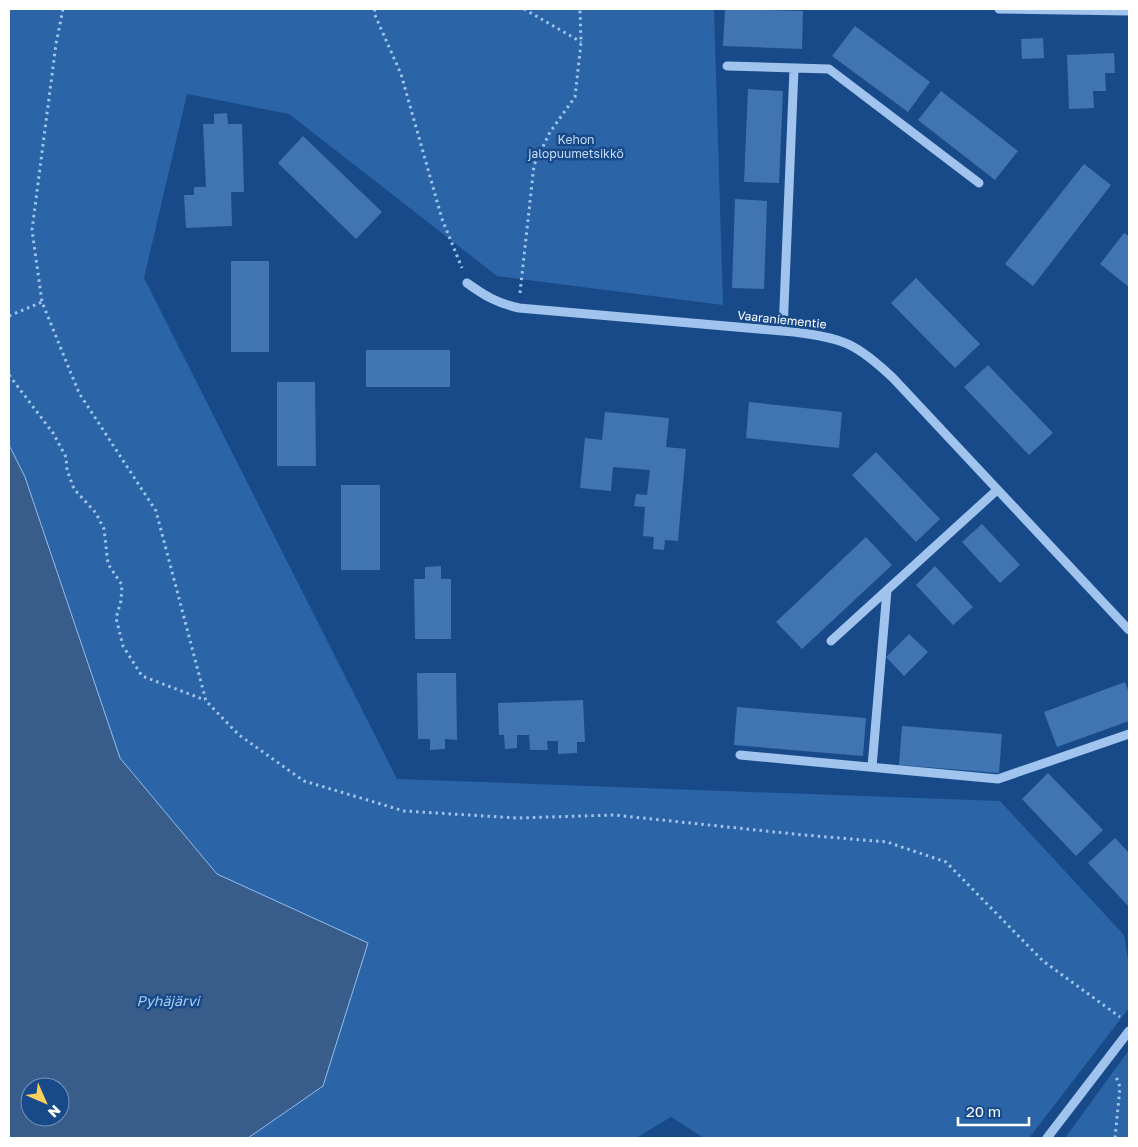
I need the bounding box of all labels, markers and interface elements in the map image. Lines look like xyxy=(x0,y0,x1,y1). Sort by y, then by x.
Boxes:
park label: Kehon jalopuumetsikkö xyxy=(527,132,624,161)
street label: Vaaraniementie xyxy=(737,307,827,332)
water label: Pyhäjärvi xyxy=(137,992,202,1009)
north arrow xyxy=(20,1077,70,1127)
scale bar xyxy=(958,1094,1029,1126)
text: N xyxy=(45,1102,64,1121)
text: 20 m xyxy=(966,1102,1001,1120)

